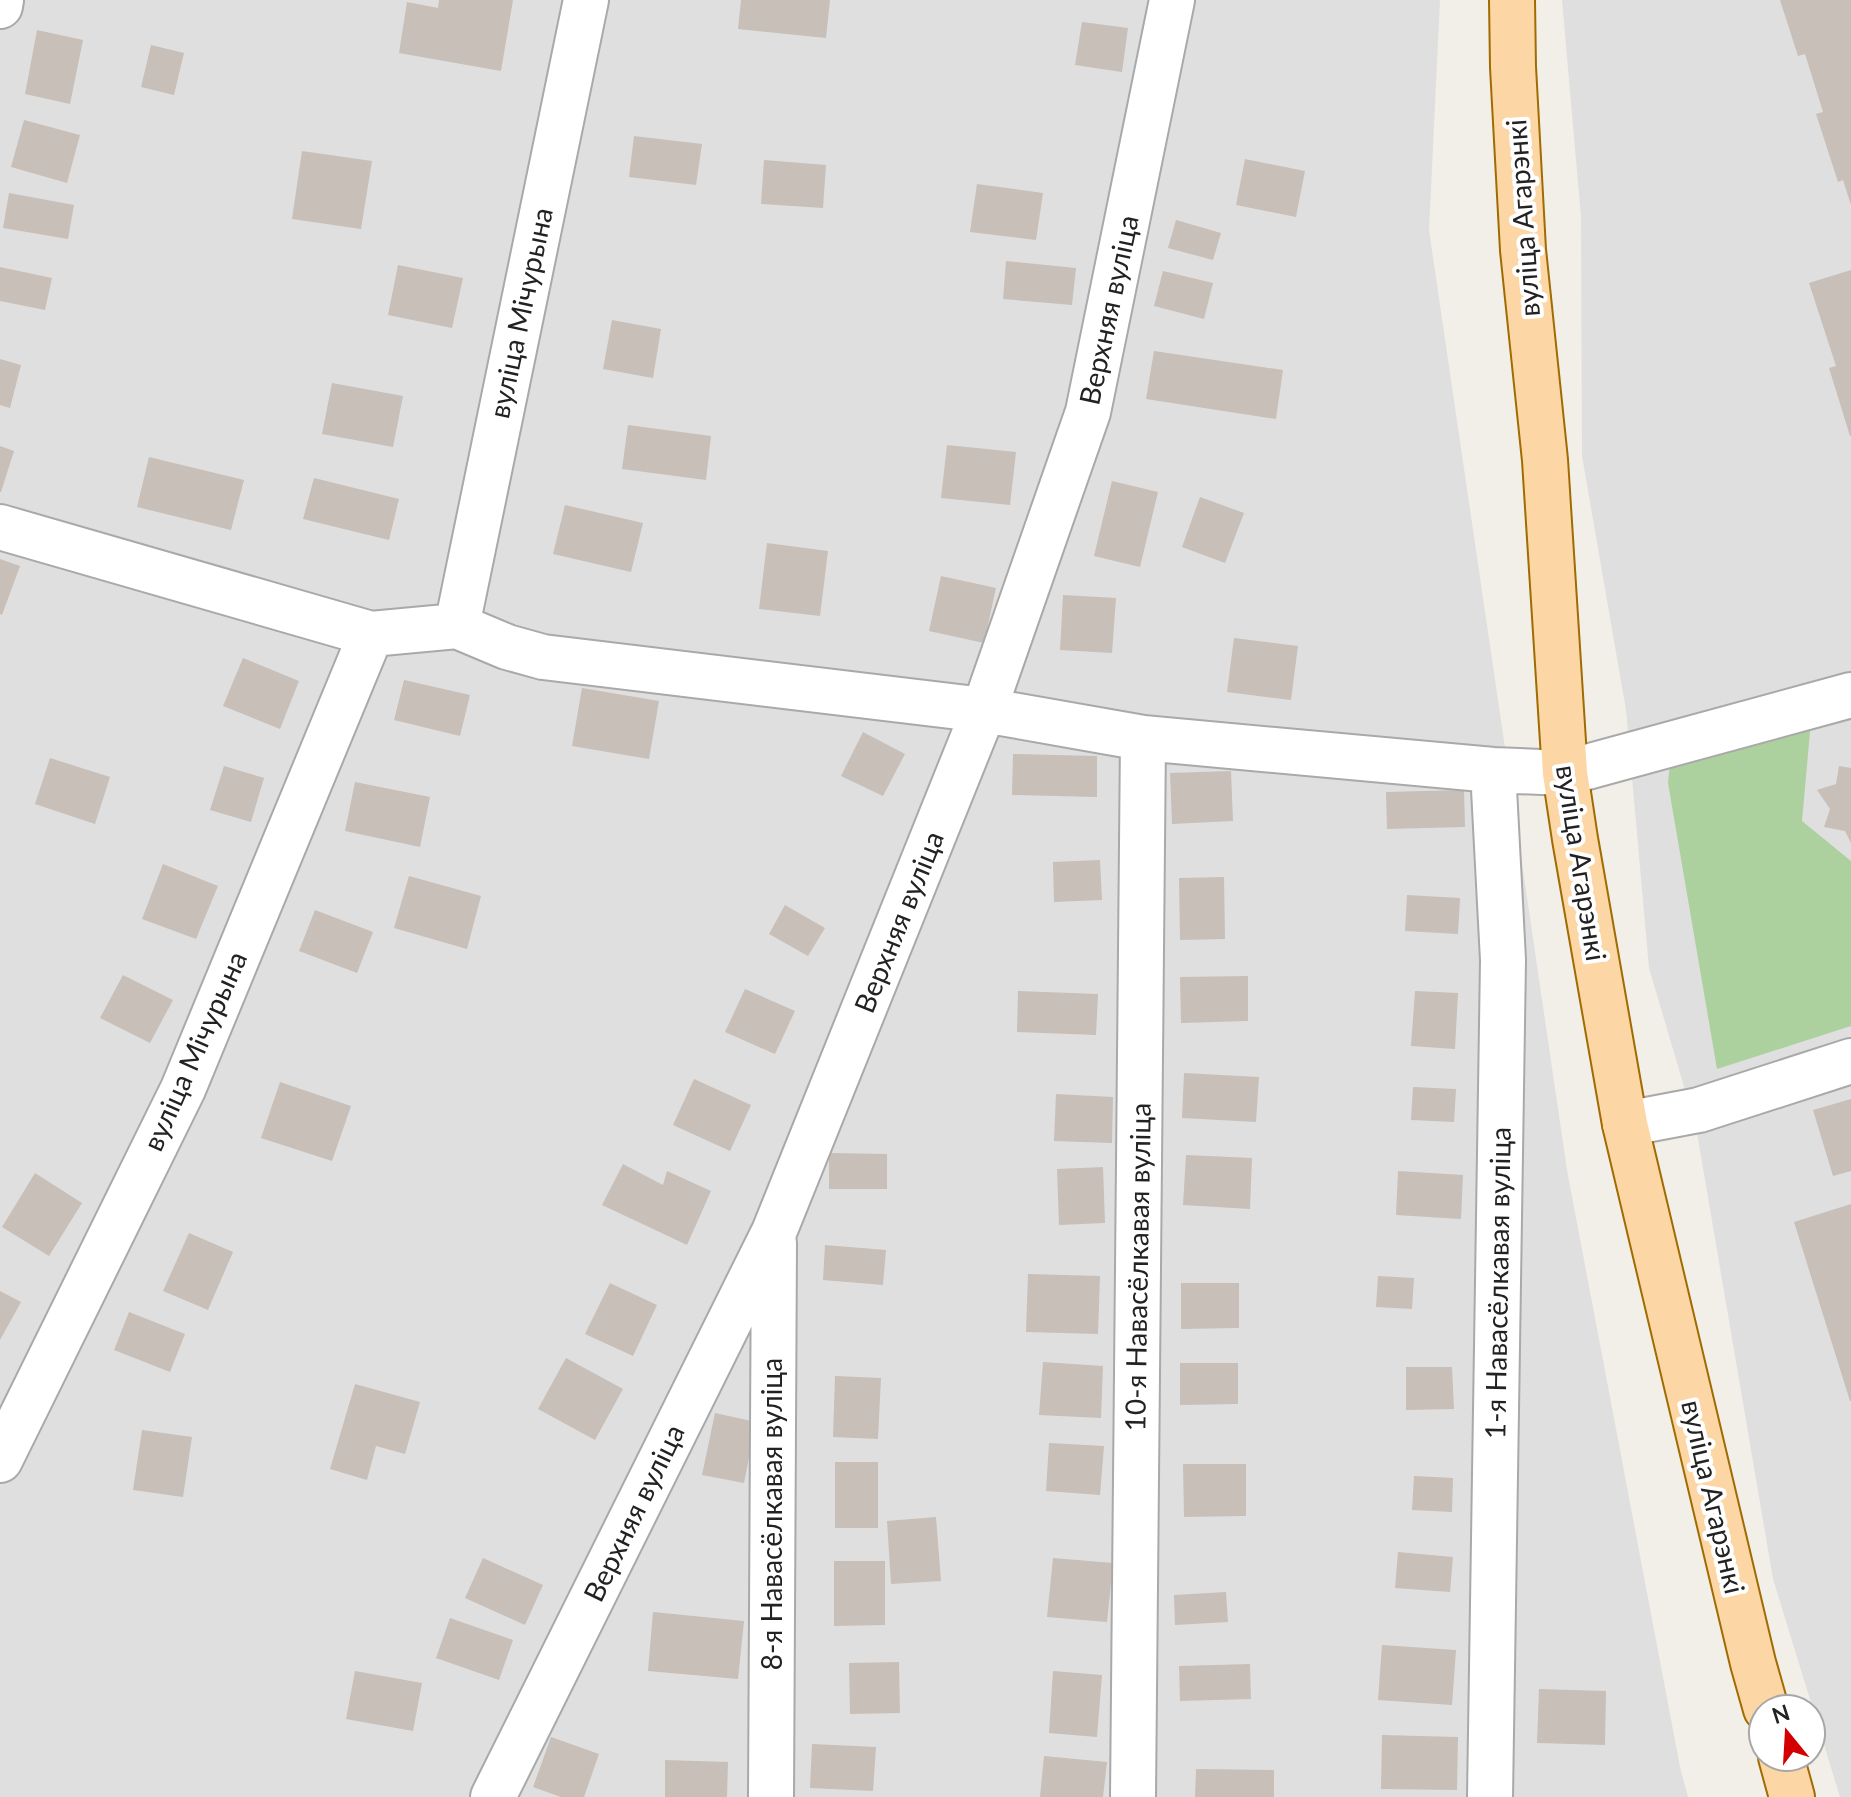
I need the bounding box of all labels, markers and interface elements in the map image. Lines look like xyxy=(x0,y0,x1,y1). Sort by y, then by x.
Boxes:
street label: вуліца Агарэнкі xyxy=(1498,118,1546,318)
street label: вуліца Мічурына xyxy=(481,204,559,421)
street label: Верхняя вуліца xyxy=(1071,212,1145,408)
street label: вуліца Агарэнкі xyxy=(1550,762,1614,963)
street label: Верхняя вуліца xyxy=(846,826,950,1017)
street label: вуліца Мічурына xyxy=(135,946,253,1156)
street label: 10-я Навасёлкавая вуліца xyxy=(1117,1102,1157,1432)
street label: 1-я Навасёлкавая вуліца xyxy=(1477,1126,1517,1439)
street label: 8-я Навасёлкавая вуліца xyxy=(754,1358,788,1670)
street label: вуліца Агарэнкі xyxy=(1675,1397,1753,1597)
street label: Верхняя вуліца xyxy=(576,1418,691,1607)
north arrow xyxy=(1747,1693,1827,1773)
text: N xyxy=(1768,1698,1793,1729)

